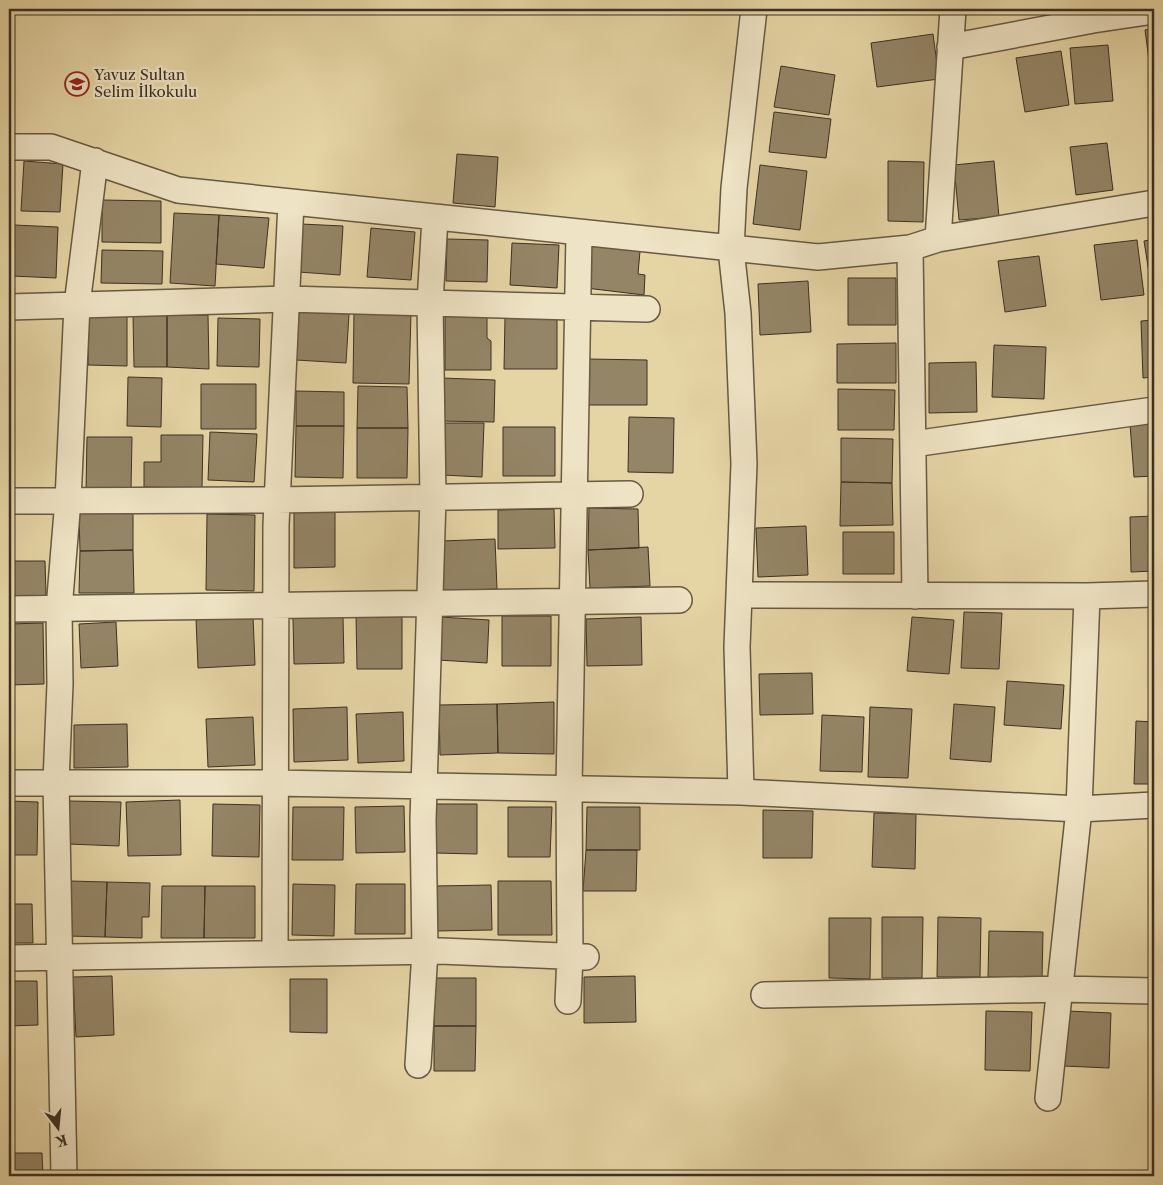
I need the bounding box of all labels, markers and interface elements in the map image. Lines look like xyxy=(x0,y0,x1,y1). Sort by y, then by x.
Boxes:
place label: Yavuz Sultan Selim İlkokulu xyxy=(93,65,197,101)
school or university icon: Yavuz Sultan Selim İlkokulu xyxy=(64,71,90,97)
north arrow xyxy=(32,1102,82,1152)
text: K xyxy=(53,1130,69,1151)

